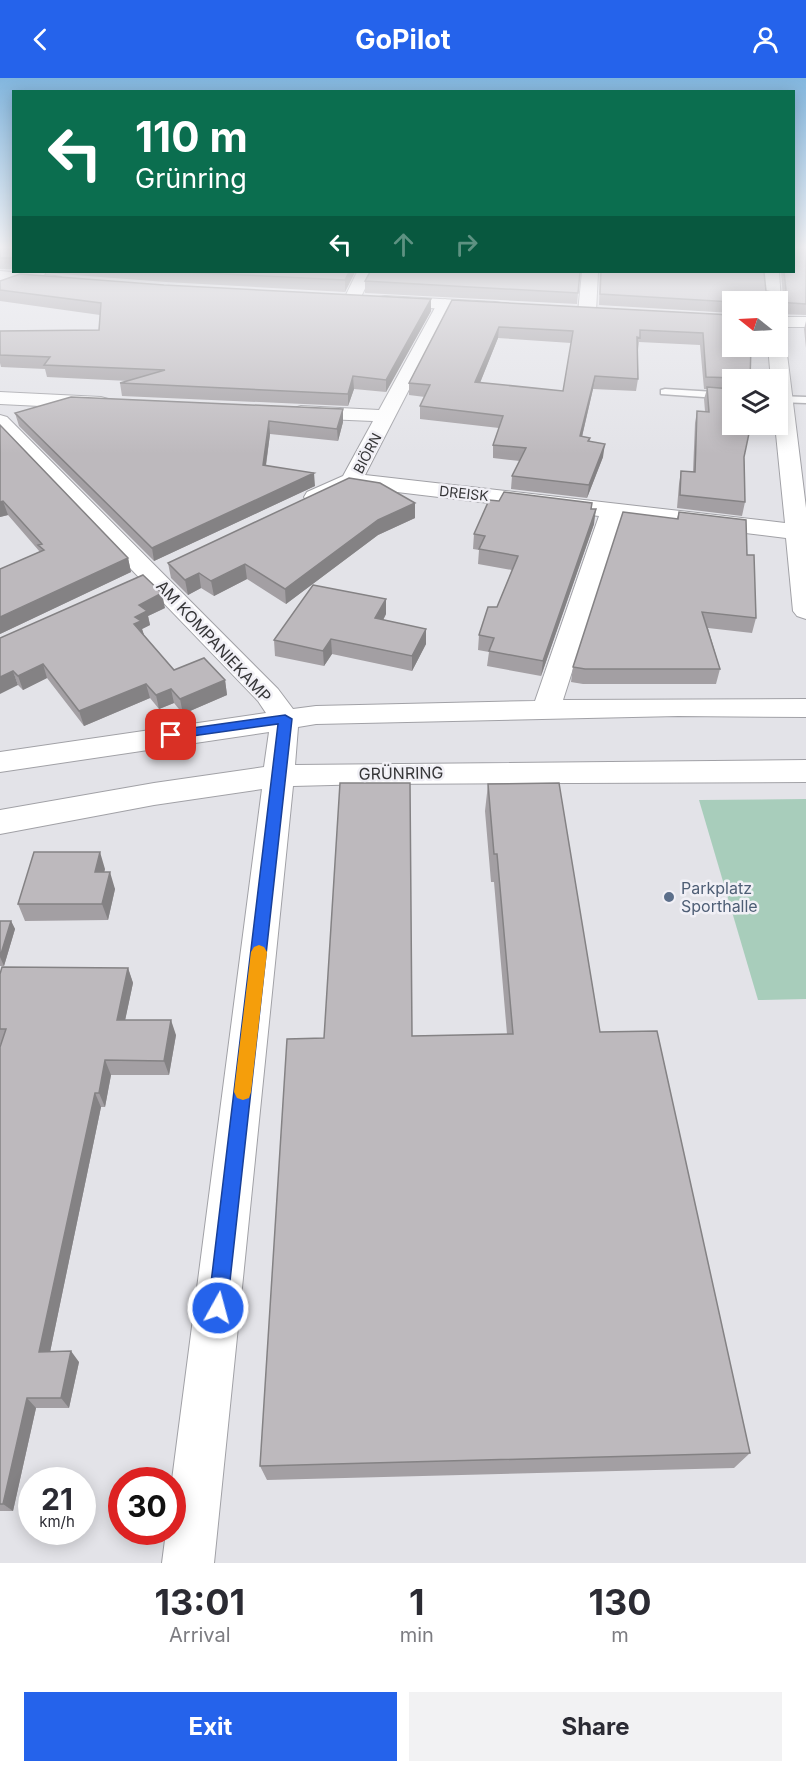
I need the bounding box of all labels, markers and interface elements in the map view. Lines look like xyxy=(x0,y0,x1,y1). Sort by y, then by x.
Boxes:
icon: back xyxy=(24,23,57,56)
text: GoPilot xyxy=(355,23,451,56)
icon: person xyxy=(749,23,782,56)
text: 110 m xyxy=(135,111,248,162)
icon: left xyxy=(36,114,114,192)
text: Grünring xyxy=(135,162,247,195)
icon: left xyxy=(324,228,357,261)
icon: ahead xyxy=(387,228,420,261)
icon: right xyxy=(450,228,483,261)
north arrow xyxy=(722,291,788,357)
map controls xyxy=(722,291,788,435)
button: layers xyxy=(722,369,788,435)
street label: BIÖRN xyxy=(349,430,385,476)
street label: DREISK xyxy=(438,482,490,504)
street label: AM KOMPANIEKAMP xyxy=(152,576,276,706)
pin xyxy=(145,709,196,760)
icon: arrive xyxy=(154,718,187,751)
street label: GRÜNRING xyxy=(358,762,444,784)
place label: Parkplatz Sporthalle xyxy=(681,878,758,916)
marker: Parkplatz Sporthalle xyxy=(662,890,676,904)
position arrow xyxy=(186,1276,250,1340)
speed limit sign: 30 xyxy=(108,1467,186,1545)
text: 21 xyxy=(41,1481,73,1517)
text: km/h xyxy=(39,1512,75,1531)
text: 13:01 xyxy=(155,1580,245,1624)
text: 1 xyxy=(409,1580,425,1624)
text: 130 xyxy=(588,1580,651,1624)
text: Arrival xyxy=(169,1623,231,1647)
text: min xyxy=(400,1623,434,1647)
text: m xyxy=(611,1623,629,1647)
button: Exit xyxy=(24,1692,397,1761)
button: Share xyxy=(409,1692,782,1761)

